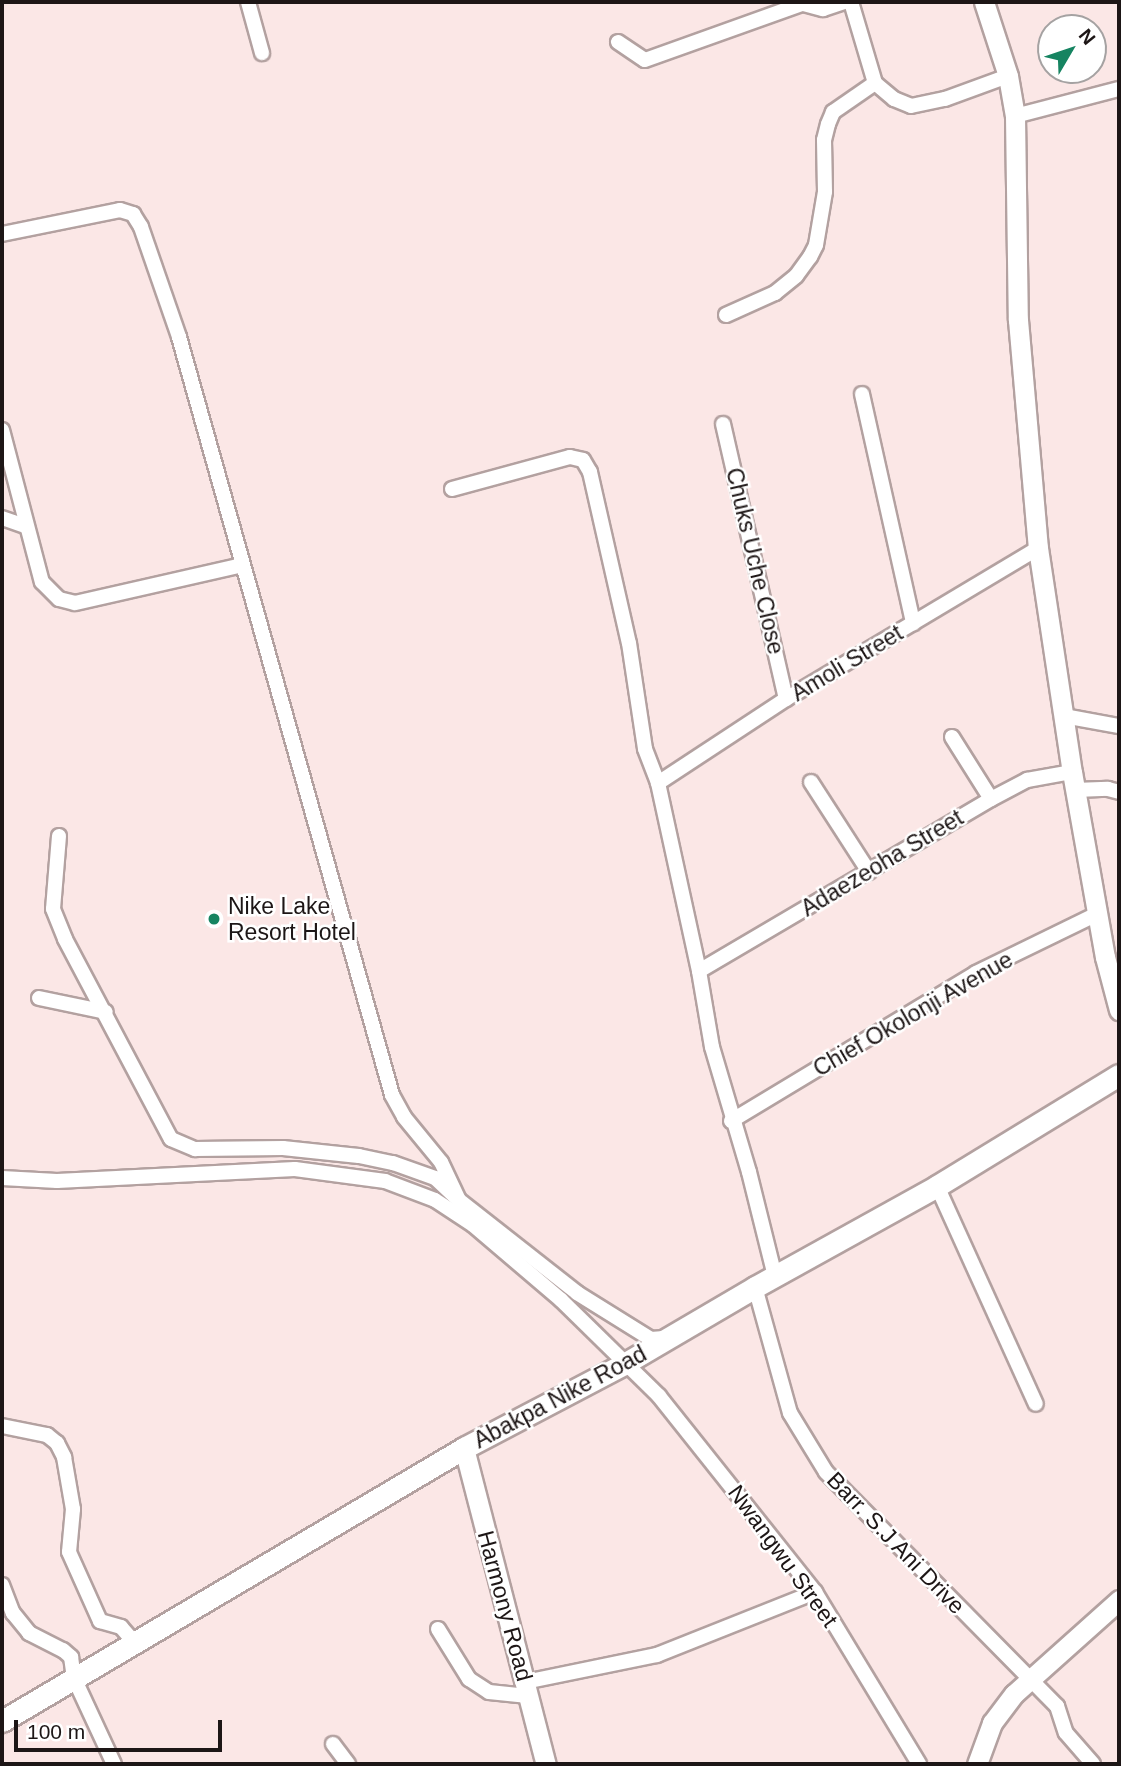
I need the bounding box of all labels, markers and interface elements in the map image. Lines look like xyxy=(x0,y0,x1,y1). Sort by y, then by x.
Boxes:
north arrow xyxy=(1037,14,1107,84)
text: N xyxy=(1075,25,1100,49)
street label: Chuks Uche Close xyxy=(720,465,790,657)
street label: Amoli Street xyxy=(786,619,908,707)
street label: Adaezeoha Street xyxy=(796,804,968,922)
place label: Nike Lake Resort Hotel xyxy=(228,892,356,946)
marker: Nike Lake Resort Hotel xyxy=(206,911,222,927)
street label: Chief Okolonji Avenue xyxy=(808,945,1018,1083)
street label: Abakpa Nike Road xyxy=(469,1340,651,1454)
street label: Barr. S.J Ani Drive xyxy=(821,1466,971,1620)
street label: Nwangwu Street xyxy=(722,1480,844,1632)
street label: Harmony Road xyxy=(472,1528,538,1684)
scale bar xyxy=(18,1706,226,1750)
text: 100 m xyxy=(27,1720,85,1743)

